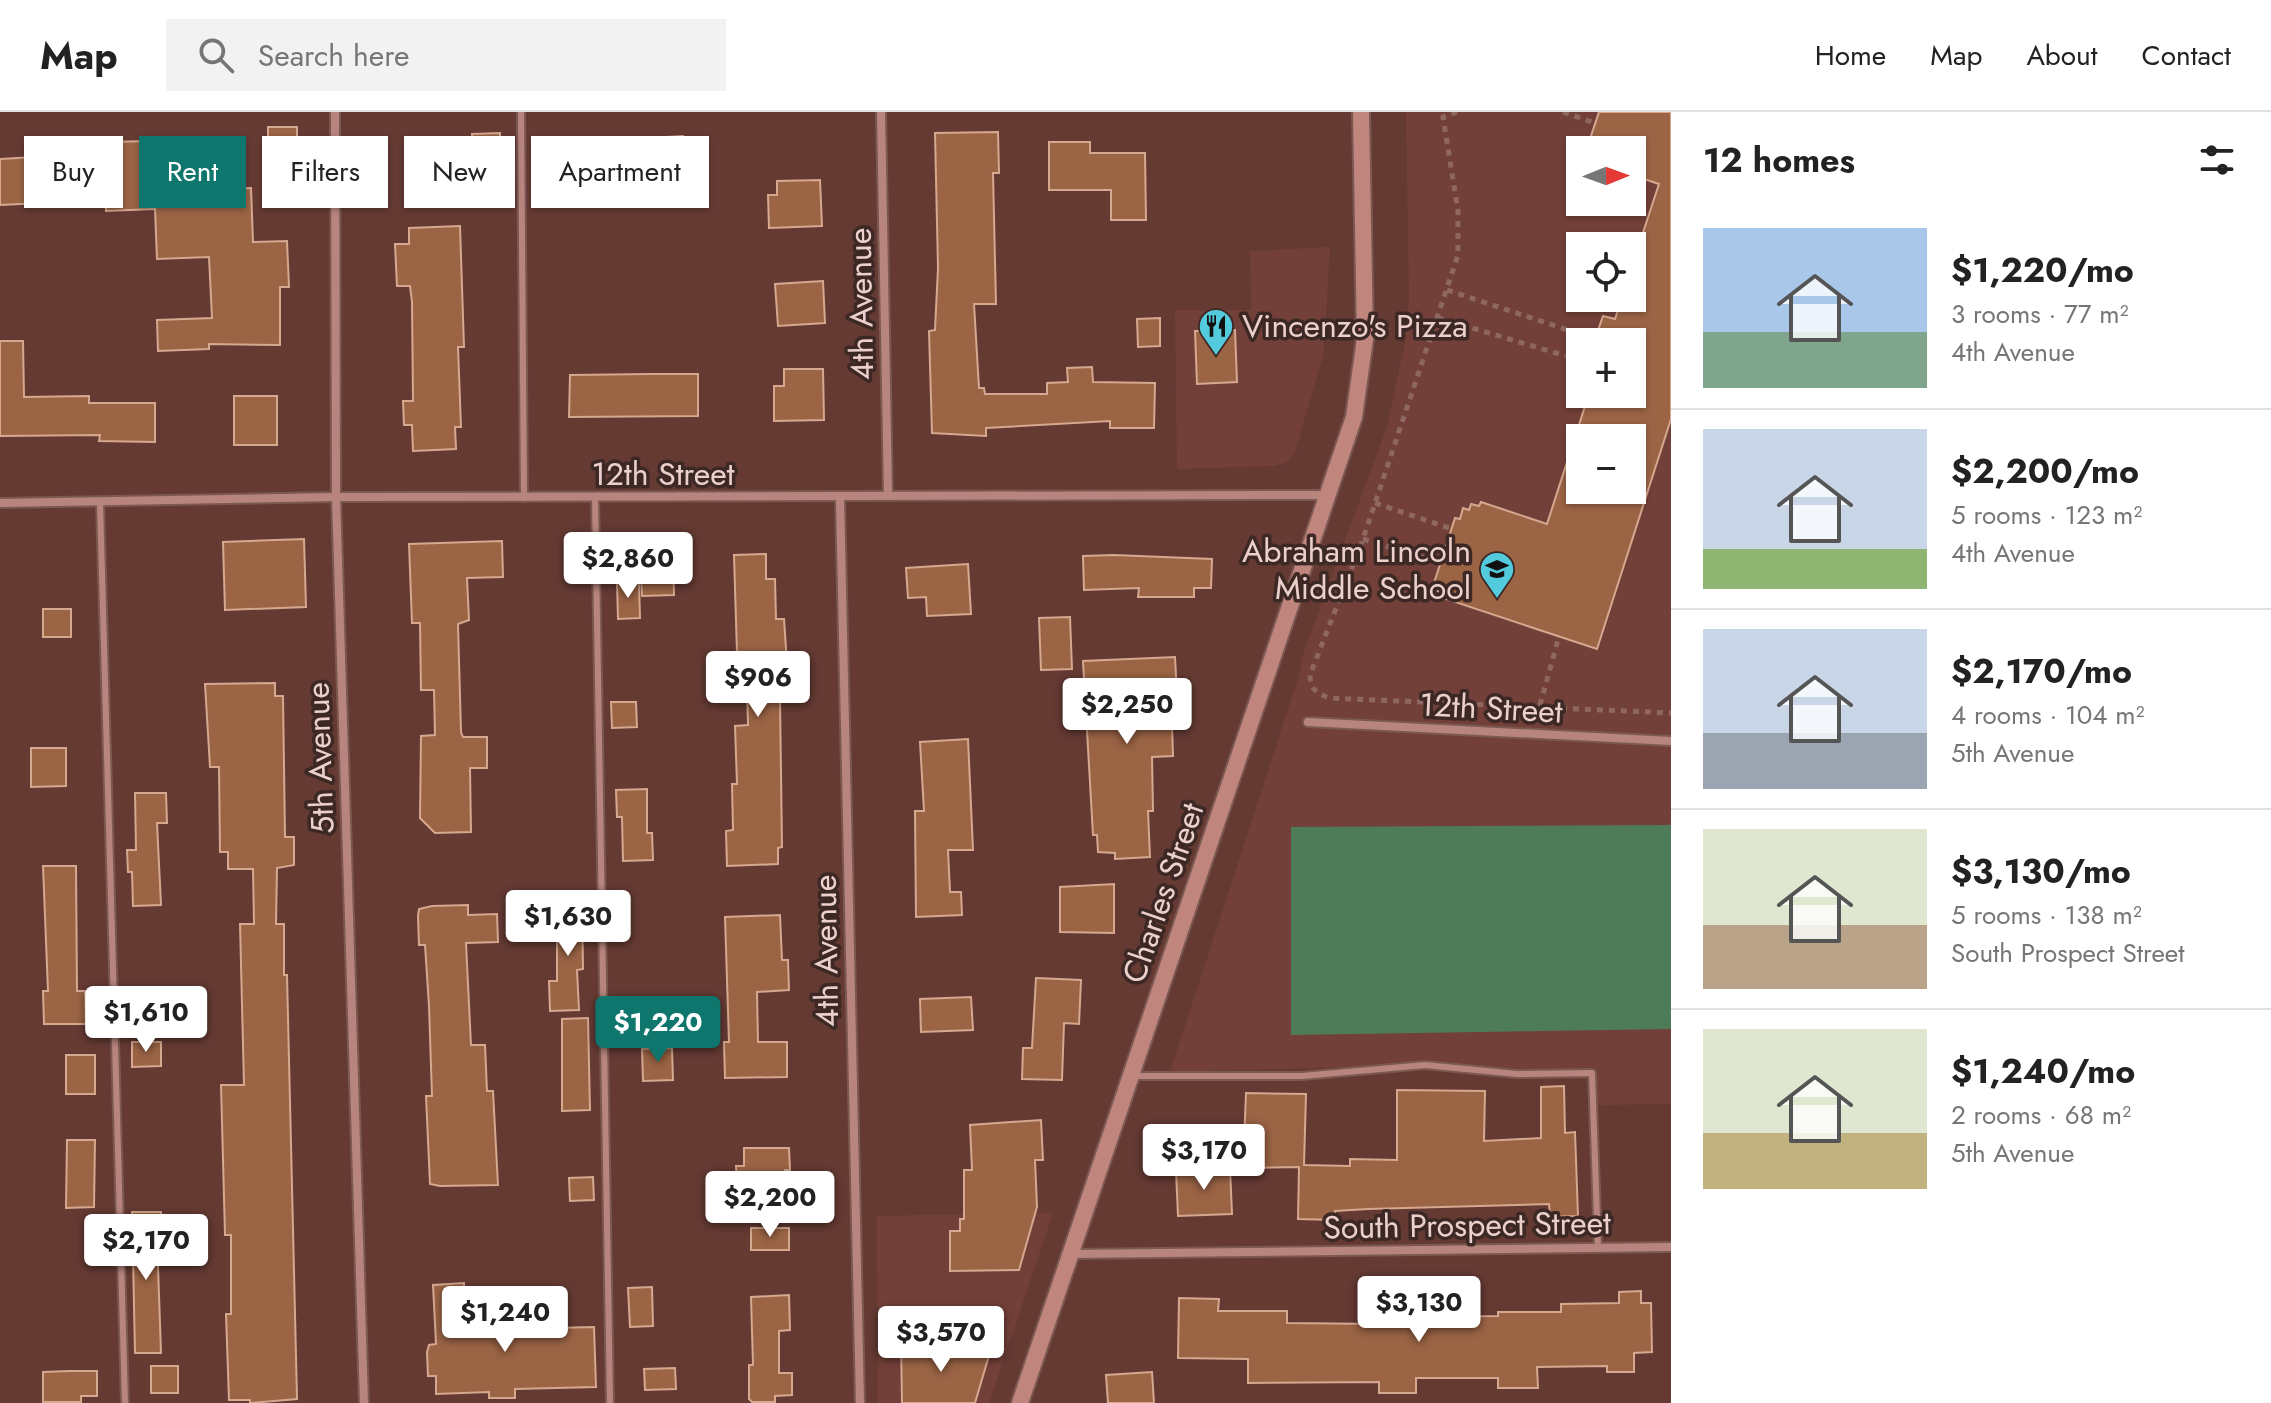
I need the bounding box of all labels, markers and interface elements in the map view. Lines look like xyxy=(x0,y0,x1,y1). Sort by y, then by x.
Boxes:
search box xyxy=(166,19,726,91)
text: Map xyxy=(40,28,118,83)
icon: search xyxy=(194,33,238,77)
text: Search here xyxy=(258,34,410,77)
text: Home xyxy=(1815,35,1886,76)
text: Map xyxy=(1930,35,1982,76)
text: About xyxy=(2026,35,2098,76)
text: Contact xyxy=(2142,35,2231,76)
chip: Buy xyxy=(24,136,123,208)
chip: Rent xyxy=(139,136,246,208)
chip: Filters xyxy=(262,136,388,208)
chip: New xyxy=(404,136,515,208)
chip: Apartment xyxy=(531,136,709,208)
north arrow xyxy=(1566,136,1646,216)
map controls xyxy=(1566,136,1646,504)
text: 12 homes xyxy=(1703,136,1855,185)
icon: filters xyxy=(2195,138,2239,182)
street label: 4th Avenue xyxy=(837,227,885,381)
button: locate xyxy=(1566,232,1646,312)
text: $1,220/mo xyxy=(1951,246,2134,295)
icon: home xyxy=(1767,260,1863,356)
text: 3 rooms · 77 m² xyxy=(1951,295,2128,333)
place label: Vincenzo's Pizza xyxy=(1242,303,1468,349)
restaurant icon: Vincenzo's Pizza xyxy=(1197,307,1235,357)
button: + xyxy=(1566,328,1646,408)
text: 4th Avenue xyxy=(1951,333,2075,371)
button: − xyxy=(1566,424,1646,504)
text: $2,200/mo xyxy=(1951,447,2139,496)
street label: 12th Street xyxy=(591,451,735,497)
icon: home xyxy=(1767,461,1863,557)
text: 5 rooms · 123 m² xyxy=(1951,496,2142,534)
place label: Abraham Lincoln Middle School xyxy=(1242,528,1471,611)
pin: $2,860 xyxy=(563,532,693,600)
text: 4th Avenue xyxy=(1951,534,2075,572)
text: $2,860 xyxy=(582,539,674,577)
school or university icon: Abraham Lincoln Middle School xyxy=(1478,550,1516,600)
text: $2,170/mo xyxy=(1951,647,2132,696)
pin: $906 xyxy=(711,651,805,719)
text: $906 xyxy=(724,658,792,696)
icon: home xyxy=(1767,661,1863,757)
pin: $2,250 xyxy=(1062,678,1192,746)
street label: 5th Avenue xyxy=(294,681,346,835)
street label: 12th Street xyxy=(1418,681,1564,735)
text: $2,250 xyxy=(1081,685,1173,723)
text: 4 rooms · 104 m² xyxy=(1951,696,2145,734)
text: 5th Avenue xyxy=(1951,734,2074,772)
street label: Charles Street xyxy=(1111,796,1215,989)
text: $3,130/mo xyxy=(1951,847,2131,896)
icon: home xyxy=(1767,861,1863,957)
street label: 4th Avenue xyxy=(802,874,850,1028)
pin: $1,630 xyxy=(503,890,633,958)
text: 5 rooms · 138 m² xyxy=(1951,896,2142,934)
text: $1,630 xyxy=(524,897,612,935)
text: South Prospect Street xyxy=(1951,934,2184,972)
pin: $1,610 xyxy=(81,986,211,1054)
text: $1,610 xyxy=(103,993,189,1031)
pin: $1,220 xyxy=(593,996,723,1064)
text: $1,220 xyxy=(613,1003,703,1041)
text: $1,240/mo xyxy=(1951,1047,2135,1096)
icon: home xyxy=(1767,1061,1863,1157)
text: 2 rooms · 68 m² xyxy=(1951,1096,2131,1134)
pin: $3,170 xyxy=(1139,1124,1269,1192)
text: $3,170 xyxy=(1161,1131,1247,1169)
text: 5th Avenue xyxy=(1951,1134,2074,1172)
pin: $2,200 xyxy=(705,1171,835,1239)
text: $2,200 xyxy=(723,1178,817,1216)
street label: South Prospect Street xyxy=(1323,1199,1611,1251)
pin: $2,170 xyxy=(81,1214,211,1282)
text: $2,170 xyxy=(102,1221,190,1259)
pin: $3,130 xyxy=(1354,1276,1484,1344)
text: $3,130 xyxy=(1376,1283,1462,1321)
pin: $1,240 xyxy=(440,1286,570,1354)
text: $1,240 xyxy=(460,1293,550,1331)
pin: $3,570 xyxy=(876,1306,1006,1374)
text: $3,570 xyxy=(896,1313,986,1351)

